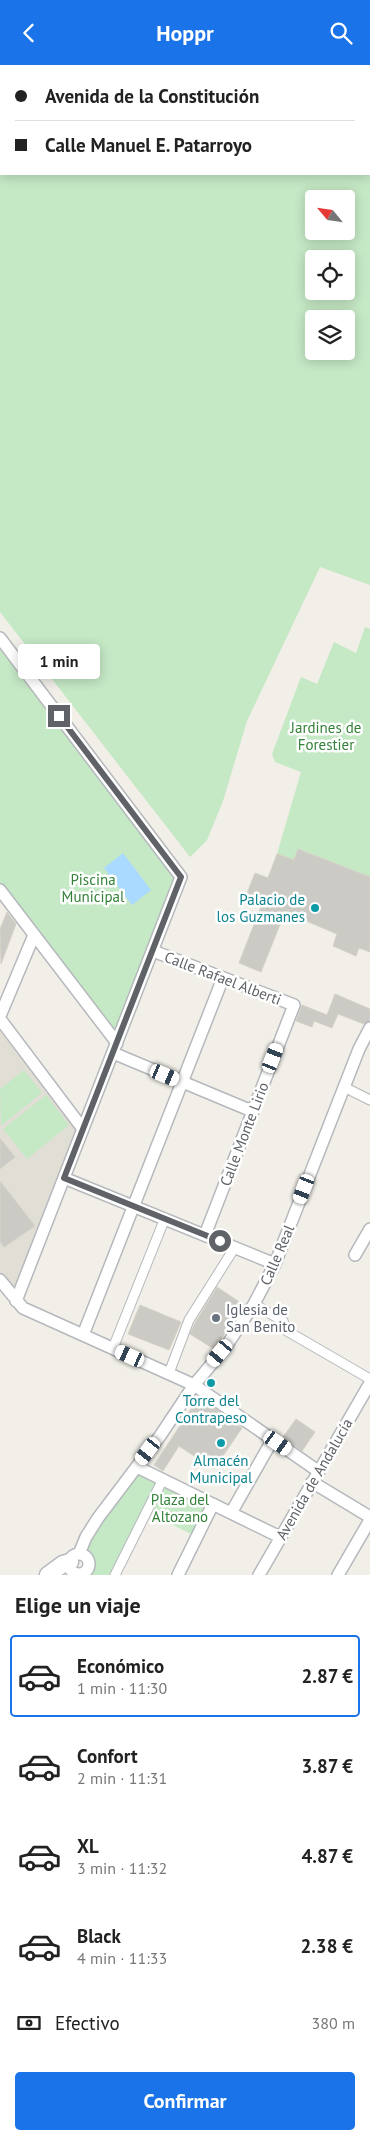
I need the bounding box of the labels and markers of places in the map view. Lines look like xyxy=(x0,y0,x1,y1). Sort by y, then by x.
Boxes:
place label: Palacio de los Guzmanes xyxy=(217,890,305,926)
marker: Palacio de los Guzmanes xyxy=(309,902,321,914)
place label: Iglesia de San Benito xyxy=(226,1300,295,1336)
marker: Iglesia de San Benito xyxy=(210,1312,222,1324)
marker: Torre del Contrapeso xyxy=(205,1377,217,1389)
place label: Torre del Contrapeso xyxy=(175,1391,247,1427)
marker: Almacén Municipal xyxy=(215,1437,227,1449)
place label: Almacén Municipal xyxy=(190,1451,253,1487)

